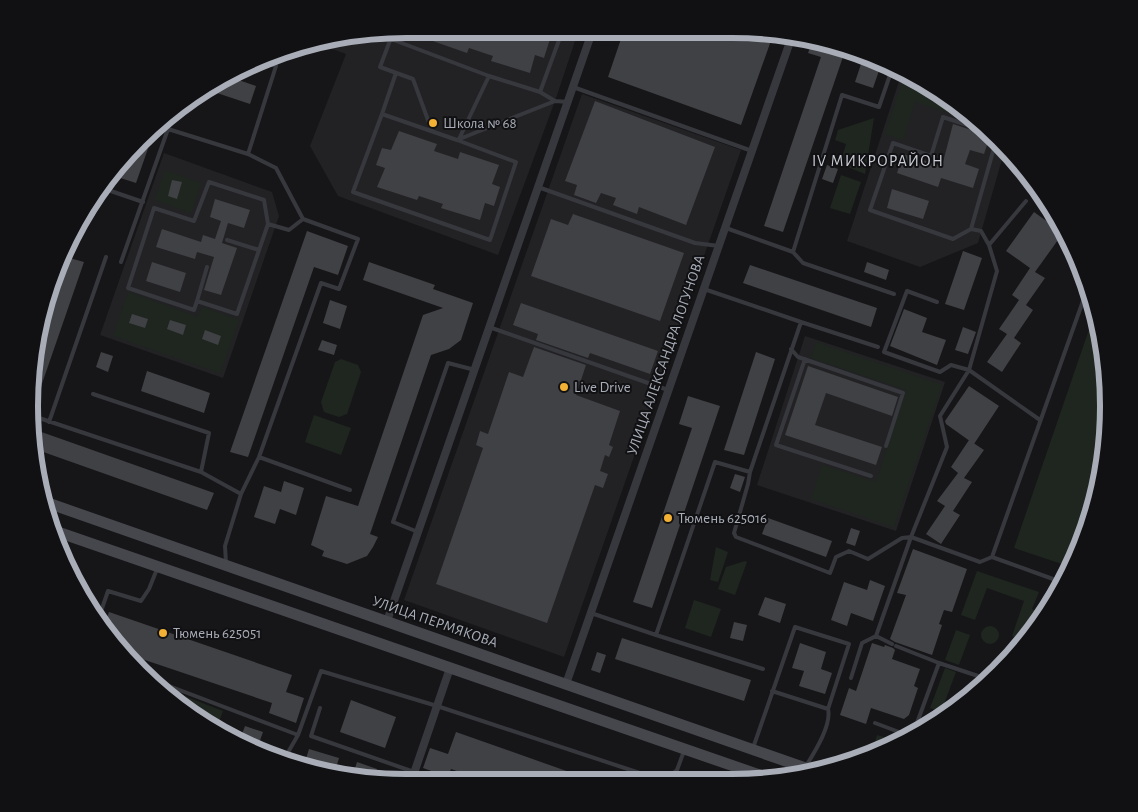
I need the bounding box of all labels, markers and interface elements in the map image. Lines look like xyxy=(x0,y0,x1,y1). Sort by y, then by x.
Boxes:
place label: Школа № 68 xyxy=(443,116,517,131)
marker: Школа № 68 xyxy=(427,117,439,129)
district label: IV МИКРОРАЙОН xyxy=(812,152,944,169)
street label: УЛИЦА АЛЕКСАНДРА ЛОГУНОВА xyxy=(625,253,707,457)
place label: Live Drive xyxy=(574,380,631,395)
marker: Live Drive xyxy=(558,381,570,393)
place label: Тюмень 625016 xyxy=(678,511,767,526)
marker: Тюмень 625016 xyxy=(662,512,674,524)
street label: УЛИЦА ПЕРМЯКОВА xyxy=(370,593,500,651)
place label: Тюмень 625051 xyxy=(173,626,261,641)
marker: Тюмень 625051 xyxy=(157,627,169,639)

